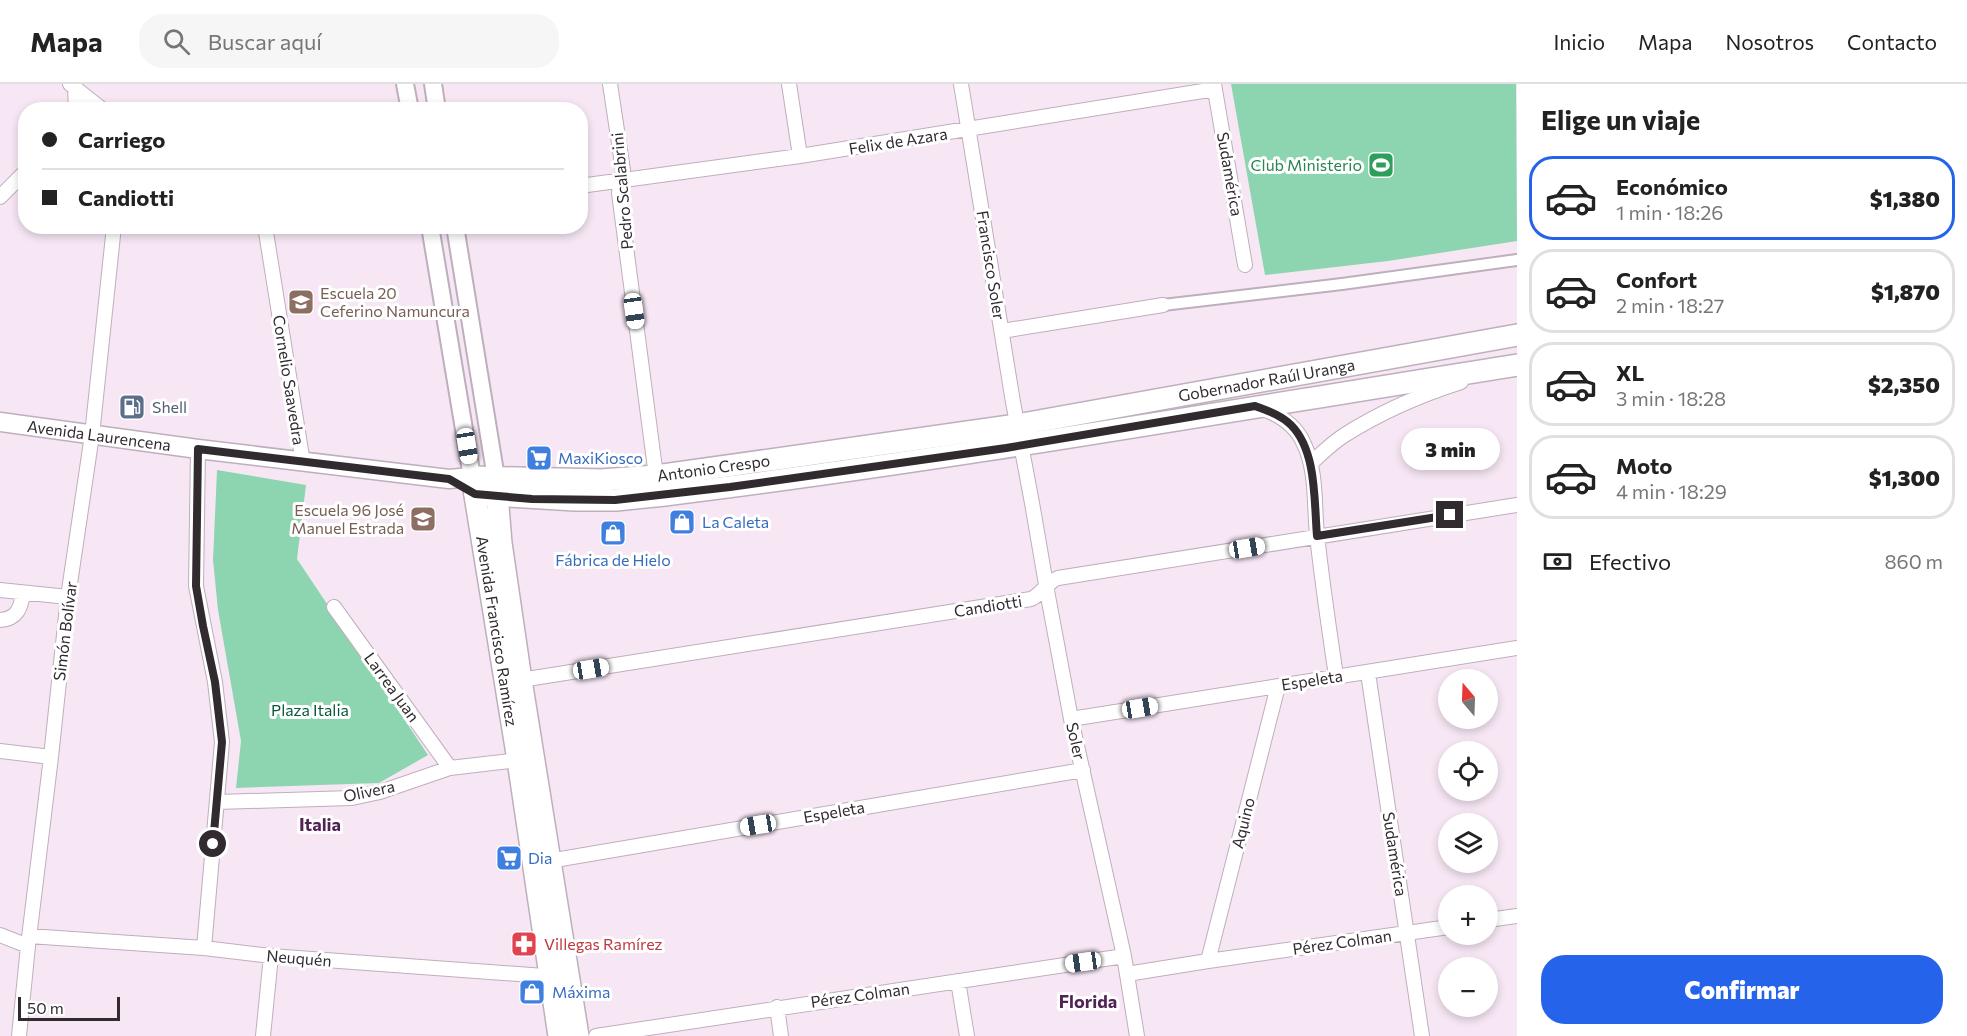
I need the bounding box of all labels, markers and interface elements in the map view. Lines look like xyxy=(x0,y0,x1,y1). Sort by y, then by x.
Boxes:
search box xyxy=(139,14,559,68)
text: Mapa xyxy=(30,24,103,58)
icon: search xyxy=(160,25,193,58)
text: Buscar aquí xyxy=(208,28,322,55)
text: Inicio xyxy=(1553,29,1605,54)
text: Mapa xyxy=(1638,29,1692,54)
text: Nosotros xyxy=(1725,29,1814,54)
text: Contacto xyxy=(1847,29,1937,54)
text: Elige un viaje xyxy=(1541,103,1700,136)
street label: Felix de Azara xyxy=(847,123,949,158)
text: Carriego xyxy=(78,126,166,153)
street label: Sudamérica xyxy=(1214,130,1247,217)
street label: Pedro Scalabrini xyxy=(607,132,636,250)
sports icon: Club Ministerio xyxy=(1366,150,1396,180)
place label: Club Ministerio xyxy=(1251,155,1362,174)
icon: car xyxy=(1544,171,1598,225)
text: Económico xyxy=(1616,173,1728,200)
text: Candiotti xyxy=(78,184,174,211)
text: $1,380 xyxy=(1870,185,1940,212)
text: 1 min · 18:26 xyxy=(1616,200,1723,224)
street label: Francisco Soler xyxy=(973,209,1010,322)
icon: car xyxy=(1544,264,1598,318)
text: Confort xyxy=(1616,266,1697,293)
text: $1,870 xyxy=(1871,278,1940,305)
place label: Escuela 20 Ceferino Namuncura xyxy=(320,283,470,320)
school or university icon: Escuela 20 Ceferino Namuncura xyxy=(286,287,316,317)
car xyxy=(623,292,645,330)
text: 2 min · 18:27 xyxy=(1616,293,1724,317)
street label: Cornelio Saavedra xyxy=(270,314,309,446)
street label: Gobernador Raúl Uranga xyxy=(1177,354,1356,405)
icon: car xyxy=(1544,357,1598,411)
text: XL xyxy=(1616,359,1644,386)
text: $2,350 xyxy=(1868,371,1940,398)
text: 3 min · 18:28 xyxy=(1616,386,1726,410)
fuel station icon: Shell xyxy=(117,392,147,422)
place label: Shell xyxy=(152,397,187,416)
street label: Avenida Laurencena xyxy=(26,416,172,454)
car xyxy=(455,427,479,465)
callout: 3 min xyxy=(1400,428,1500,470)
text: 3 min xyxy=(1425,437,1476,461)
supermarket icon: MaxiKiosco xyxy=(524,443,554,473)
place label: MaxiKiosco xyxy=(558,448,643,467)
street label: Antonio Crespo xyxy=(656,450,771,485)
icon: car xyxy=(1544,450,1598,504)
text: Moto xyxy=(1616,452,1672,479)
text: $1,300 xyxy=(1869,464,1940,491)
text: 4 min · 18:29 xyxy=(1616,479,1727,503)
place label: Escuela 96 José Manuel Estrada xyxy=(291,500,404,537)
route end xyxy=(1436,501,1463,528)
school or university icon: Escuela 96 José Manuel Estrada xyxy=(408,504,438,534)
shop icon: La Caleta xyxy=(667,507,697,537)
place label: La Caleta xyxy=(702,512,769,531)
shop icon: Fábrica de Hielo xyxy=(598,518,628,548)
street label: Avenida Francisco Ramírez xyxy=(473,534,522,728)
car xyxy=(1228,536,1266,560)
icon: cash xyxy=(1541,545,1574,578)
text: Efectivo xyxy=(1589,548,1671,575)
text: 860 m xyxy=(1884,549,1943,573)
place label: Fábrica de Hielo xyxy=(555,550,671,569)
street label: Simón Bolívar xyxy=(49,579,80,682)
street label: Candiotti xyxy=(953,591,1023,620)
street label: Larrea Juan xyxy=(361,648,424,725)
car xyxy=(572,657,610,681)
street label: Espeleta xyxy=(1280,665,1344,694)
north arrow xyxy=(1438,669,1498,729)
map controls xyxy=(1438,669,1498,1017)
car xyxy=(1121,696,1159,720)
park label: Plaza Italia xyxy=(271,700,349,719)
street label: Soler xyxy=(1063,720,1090,762)
button: locate xyxy=(1438,741,1498,801)
street label: Olivera xyxy=(341,776,396,805)
street label: Aquino xyxy=(1227,795,1258,850)
street label: Espeleta xyxy=(802,797,866,826)
street label: Sudamérica xyxy=(1379,810,1412,897)
district label: Italia xyxy=(299,813,341,835)
car xyxy=(739,813,777,837)
button: layers xyxy=(1438,813,1498,873)
route start xyxy=(199,830,226,857)
supermarket icon: Dia xyxy=(494,843,524,873)
place label: Dia xyxy=(528,848,552,867)
button: + xyxy=(1438,885,1498,945)
street label: Pérez Colman xyxy=(1291,925,1393,958)
pharmacy icon: Villegas Ramírez xyxy=(509,929,539,959)
place label: Villegas Ramírez xyxy=(544,934,663,953)
street label: Neuquén xyxy=(266,945,332,970)
car xyxy=(1064,951,1102,973)
button: Confirmar xyxy=(1541,955,1943,1024)
button: − xyxy=(1438,957,1498,1017)
shop icon: Máxima xyxy=(517,977,547,1007)
street label: Pérez Colman xyxy=(809,978,911,1011)
place label: Máxima xyxy=(552,982,610,1001)
district label: Florida xyxy=(1059,990,1117,1012)
scale bar xyxy=(18,994,120,1022)
text: 50 m xyxy=(27,998,64,1017)

